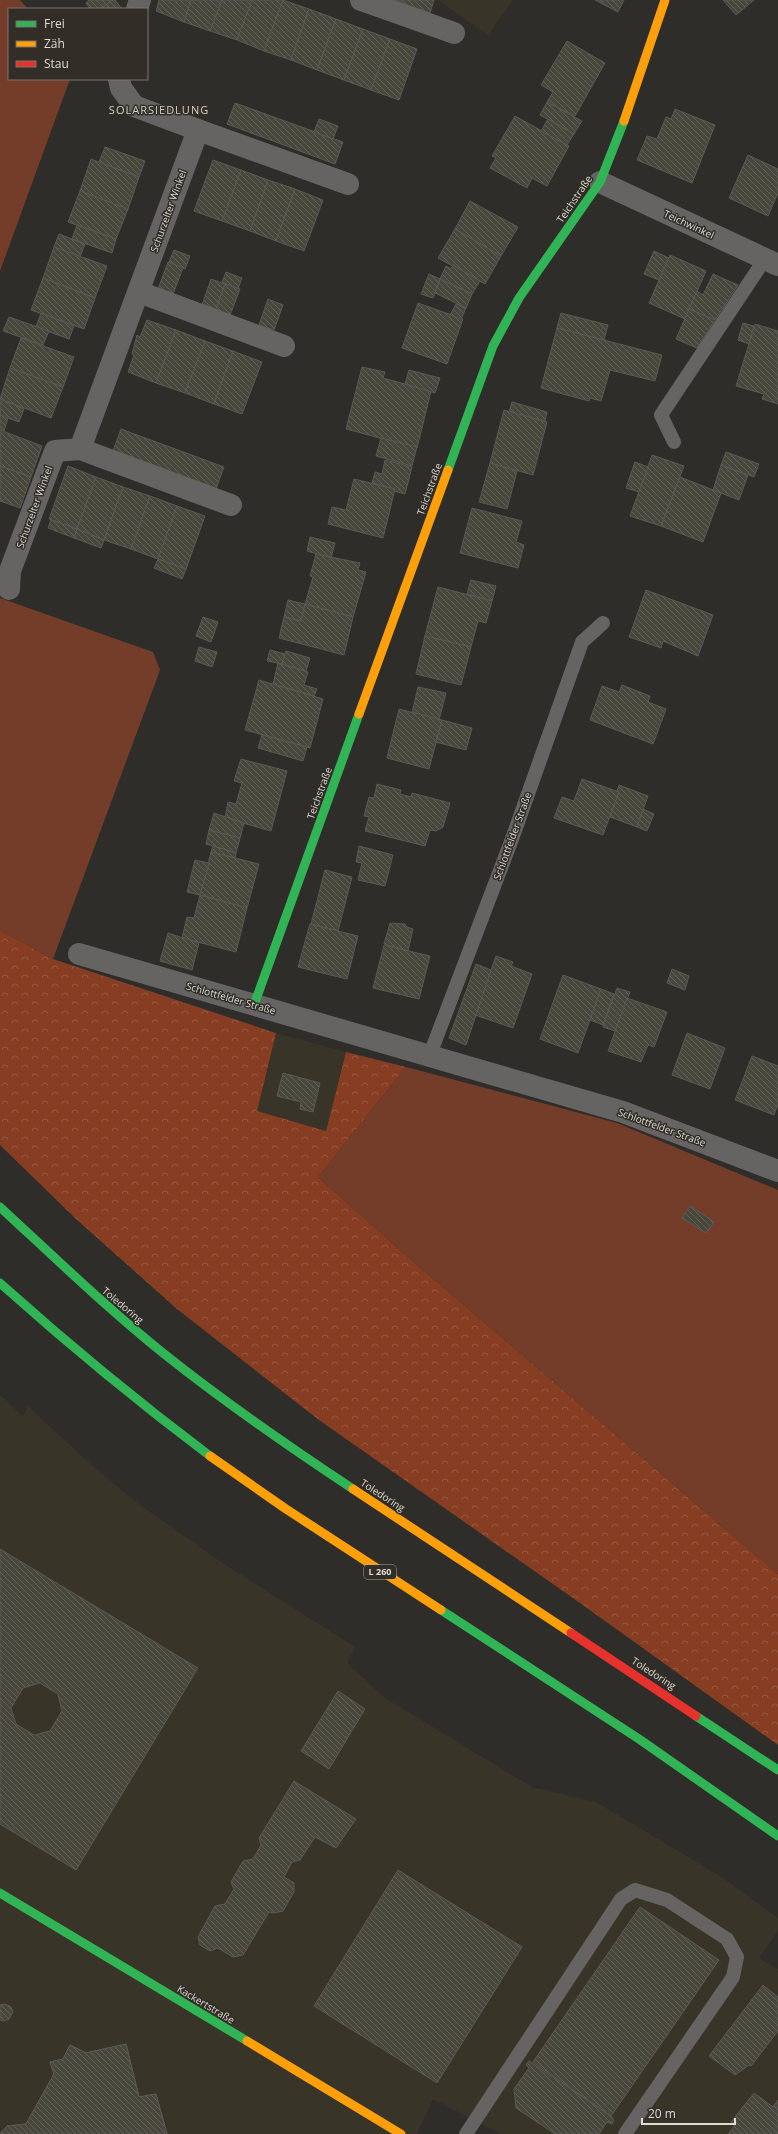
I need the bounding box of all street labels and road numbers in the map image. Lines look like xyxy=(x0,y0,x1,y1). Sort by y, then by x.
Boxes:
street label: Schurzelter Winkel xyxy=(147,168,189,254)
street label: Teichstraße xyxy=(553,172,595,225)
street label: Teichwinkel xyxy=(661,206,717,242)
street label: Teichstraße xyxy=(413,461,445,517)
street label: Schurzelter Winkel xyxy=(13,464,55,550)
street label: Teichstraße xyxy=(303,765,335,821)
street label: Schlottfelder Straße xyxy=(490,790,535,882)
street label: Schlottfelder Straße xyxy=(185,979,278,1018)
street label: Schlottfelder Straße xyxy=(616,1105,708,1150)
street label: Toledoring xyxy=(99,1284,147,1327)
street label: Toledoring xyxy=(358,1476,408,1515)
road number: L 260 xyxy=(364,1565,396,1579)
street label: Toledoring xyxy=(629,1654,679,1693)
street label: Kackertstraße xyxy=(175,1981,238,2027)

